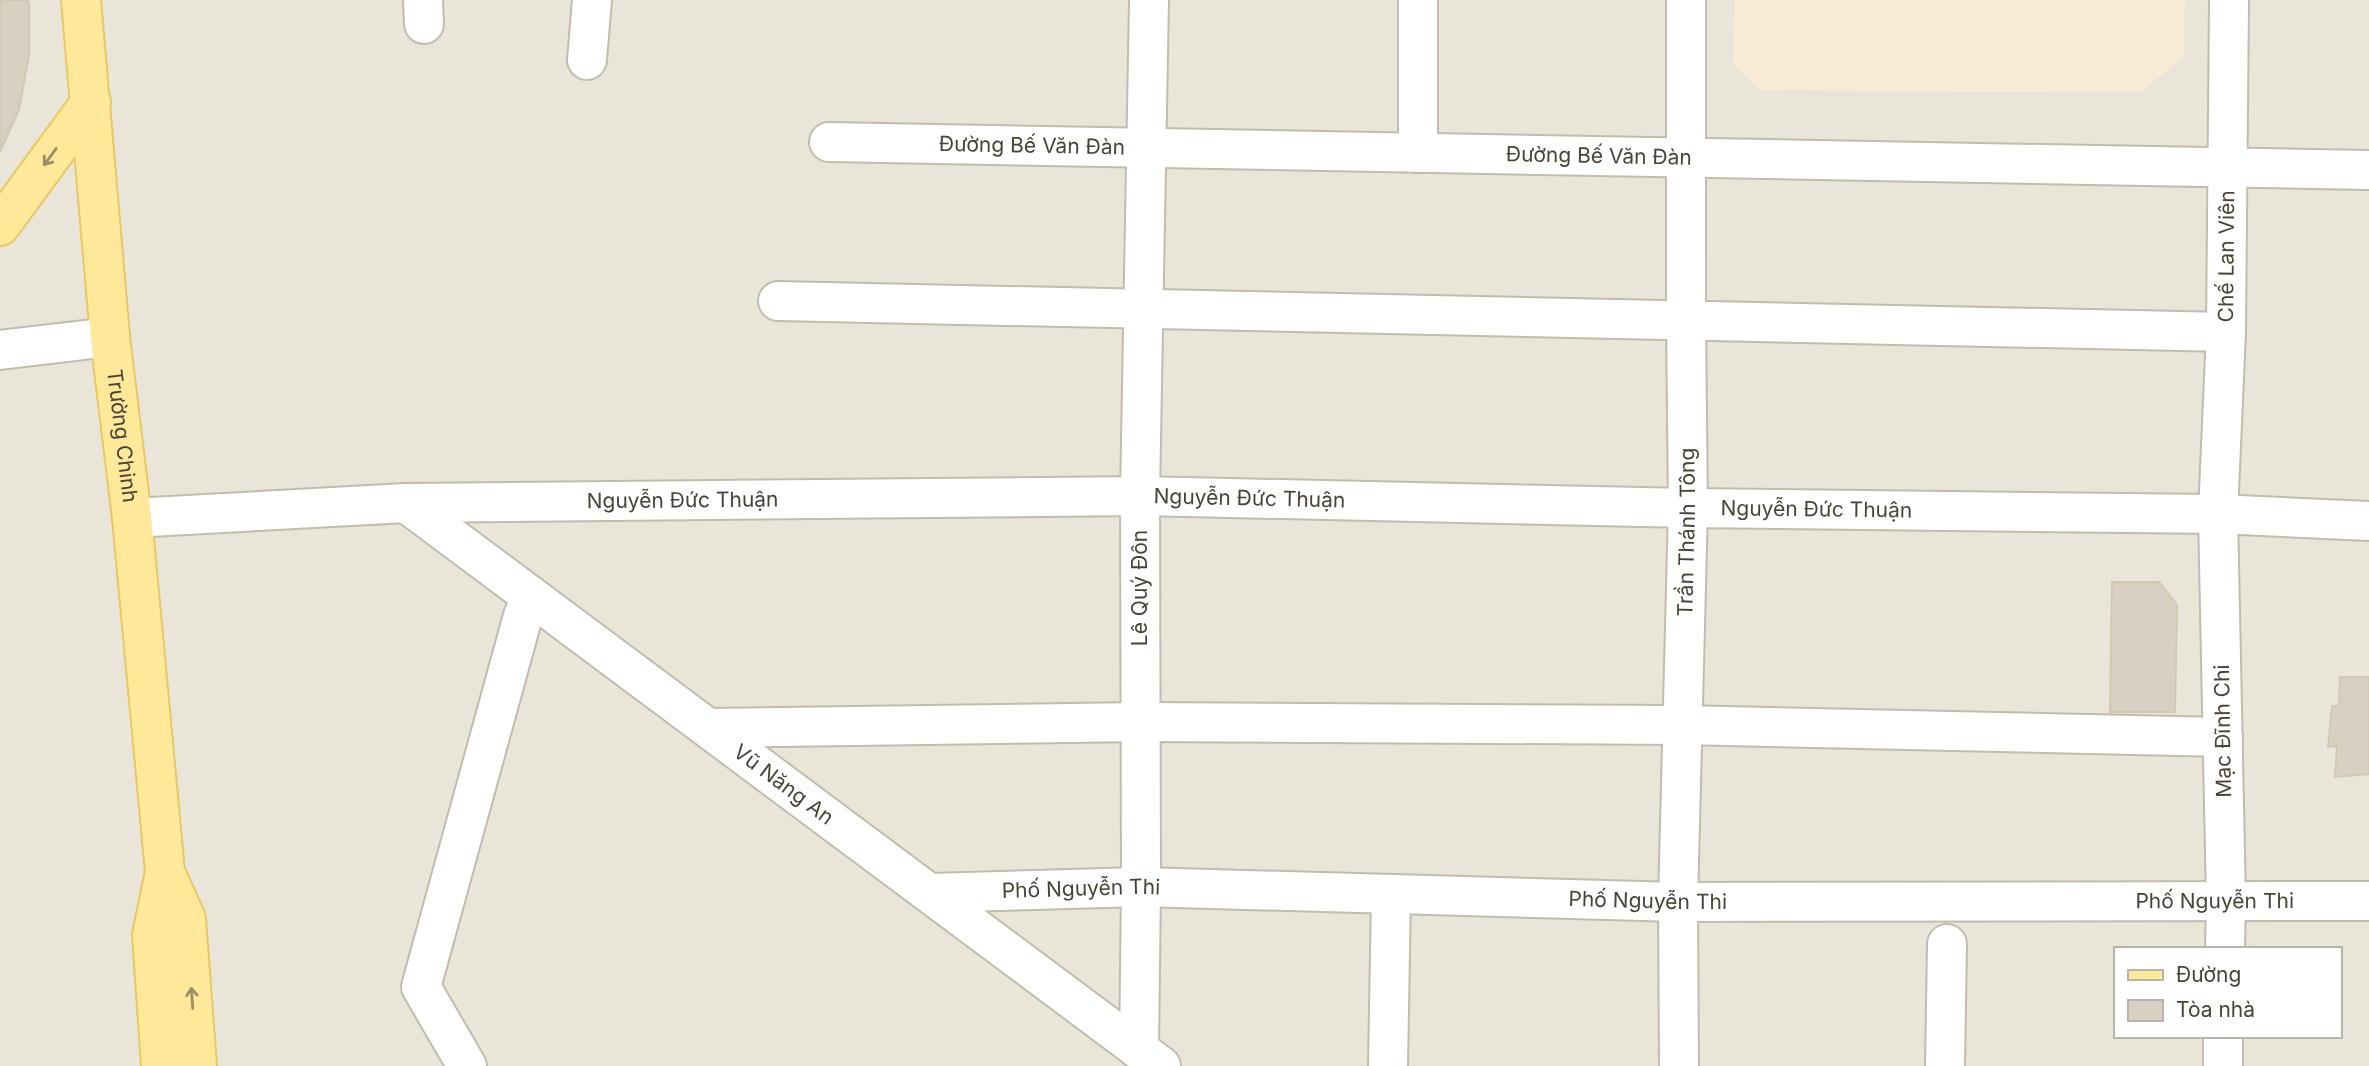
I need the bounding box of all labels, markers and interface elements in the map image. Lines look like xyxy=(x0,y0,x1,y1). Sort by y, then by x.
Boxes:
street label: Đường Bế Văn Đàn xyxy=(939,131,1125,159)
street label: Đường Bế Văn Đàn xyxy=(1506,141,1692,170)
one-way arrow xyxy=(43,148,58,166)
street label: Chế Lan Viên xyxy=(2213,190,2239,322)
street label: Trường Chinh xyxy=(102,368,143,504)
street label: Trần Thánh Tông xyxy=(1672,448,1700,617)
street label: Nguyễn Đức Thuận xyxy=(1153,483,1346,512)
street label: Nguyễn Đức Thuận xyxy=(587,486,779,513)
street label: Nguyễn Đức Thuận xyxy=(1720,495,1912,523)
street label: Lê Quý Đôn xyxy=(1127,530,1152,646)
street label: Mạc Đĩnh Chi xyxy=(2209,664,2236,798)
street label: Vũ Năng An xyxy=(729,739,839,830)
street label: Phố Nguyễn Thi xyxy=(1001,874,1161,903)
street label: Phố Nguyễn Thi xyxy=(1568,886,1727,914)
street label: Phố Nguyễn Thi xyxy=(2135,888,2294,913)
legend xyxy=(2114,947,2341,1038)
text: Đường xyxy=(2176,962,2241,987)
one-way arrow xyxy=(185,987,198,1010)
text: Tòa nhà xyxy=(2176,997,2255,1022)

